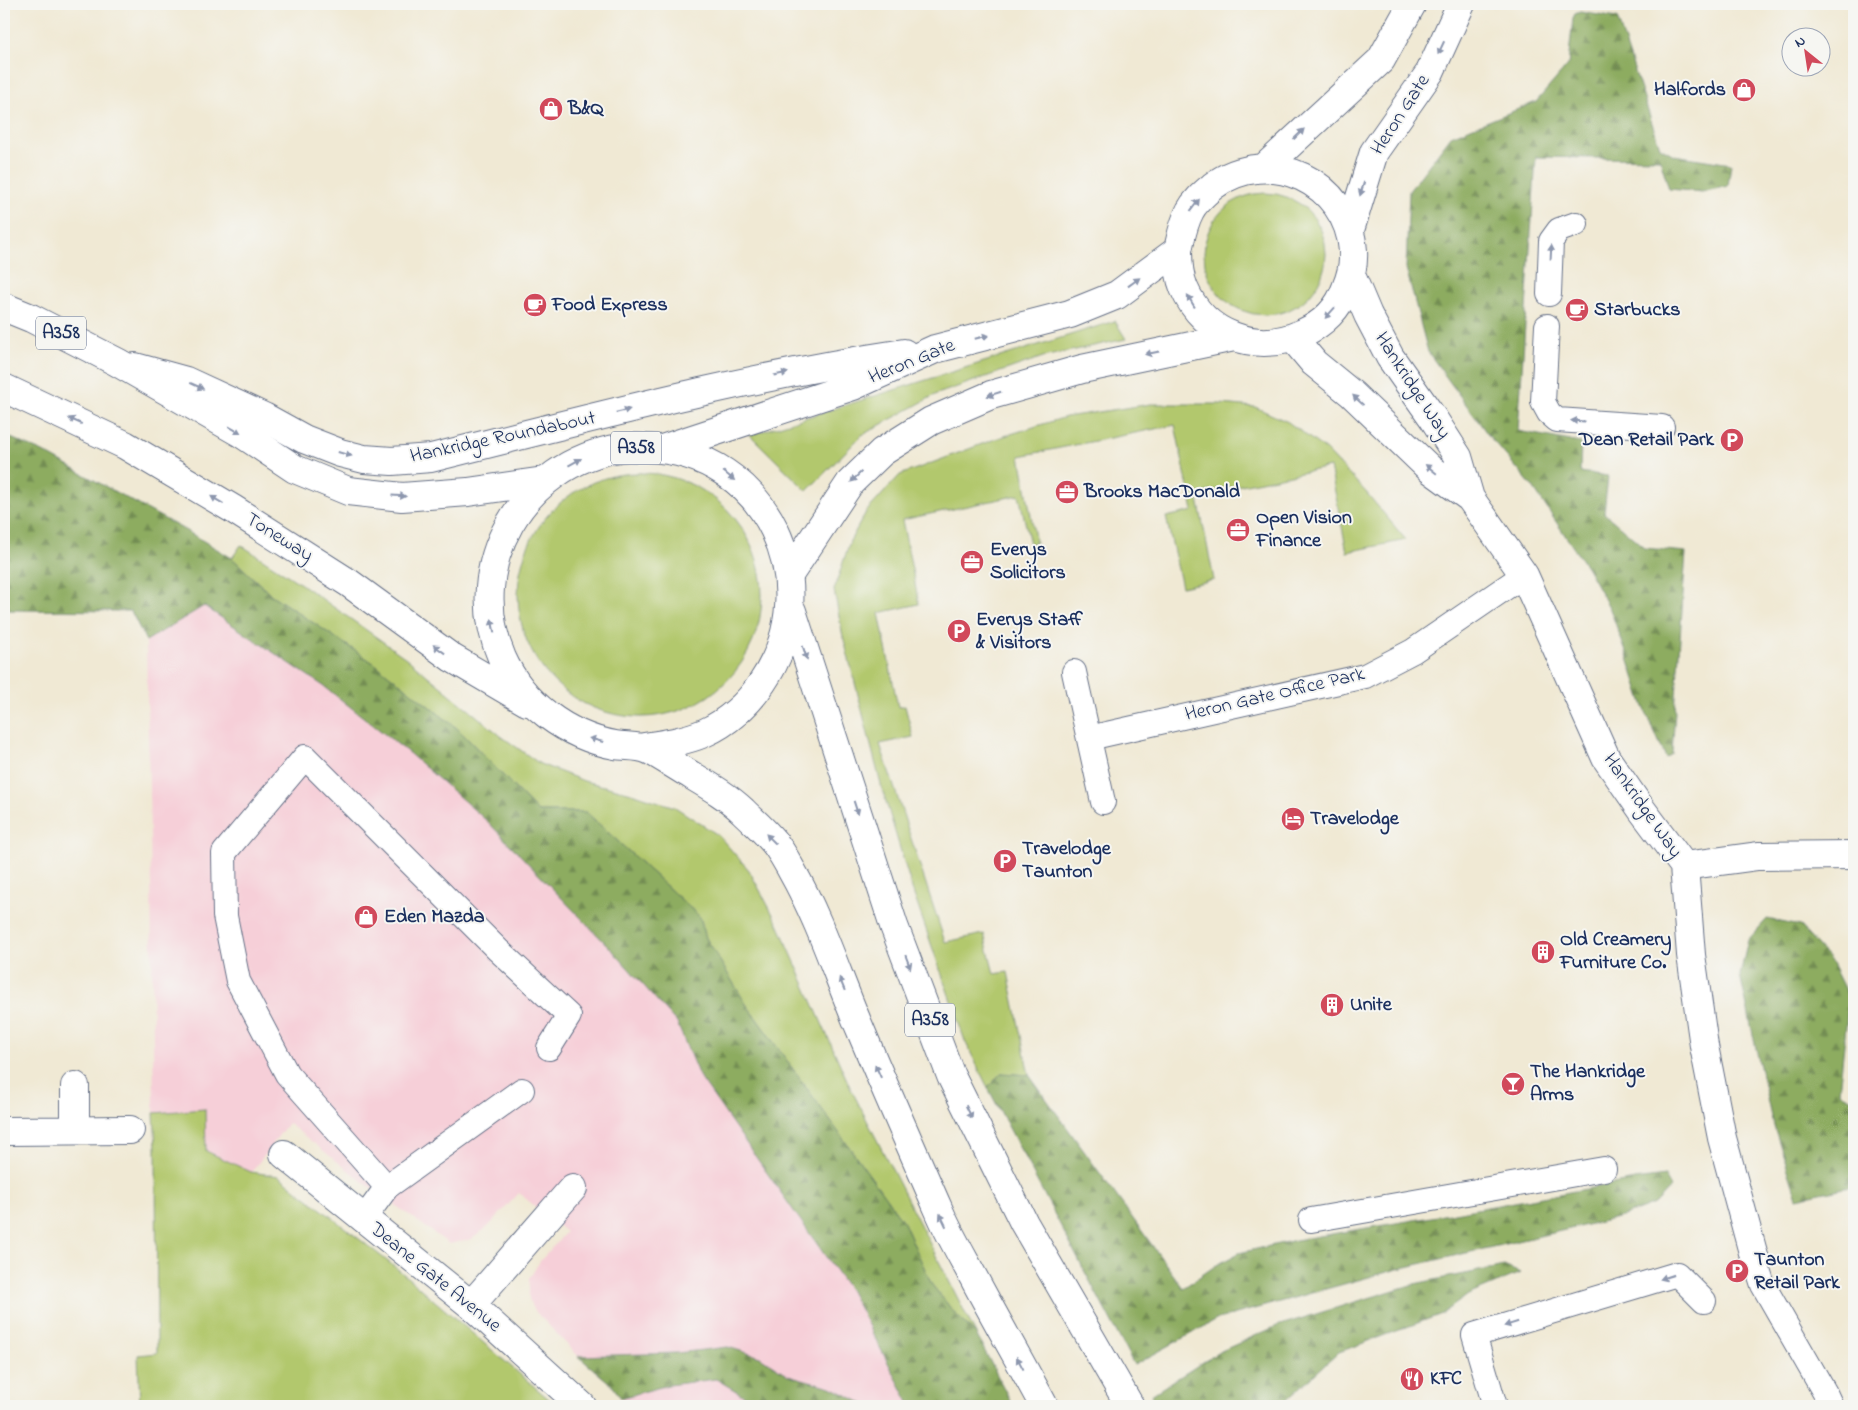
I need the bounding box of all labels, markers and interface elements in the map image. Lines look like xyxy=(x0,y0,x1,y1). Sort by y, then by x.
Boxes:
north arrow xyxy=(1780,28,1830,78)
text: N xyxy=(1791,31,1810,53)
one-way arrow xyxy=(1437,41,1445,55)
street label: Heron Gate xyxy=(1364,69,1438,161)
place label: Halfords xyxy=(1654,76,1726,105)
shop icon: Halfords xyxy=(1731,77,1757,103)
place label: B&Q xyxy=(567,95,605,124)
shop icon: B&Q xyxy=(538,96,564,122)
one-way arrow xyxy=(1293,128,1305,140)
one-way arrow xyxy=(1358,181,1366,196)
one-way arrow xyxy=(1189,199,1200,212)
one-way arrow xyxy=(1547,244,1555,260)
one-way arrow xyxy=(1127,277,1140,287)
place label: Food Express xyxy=(551,291,668,320)
cafe icon: Food Express xyxy=(522,292,548,318)
one-way arrow xyxy=(1187,294,1196,307)
place label: Starbucks xyxy=(1594,296,1680,325)
cafe icon: Starbucks xyxy=(1564,297,1590,323)
one-way arrow xyxy=(1324,307,1336,319)
road number: A358 xyxy=(36,316,86,349)
street label: Hankridge Way xyxy=(1366,327,1458,446)
street label: Heron Gate xyxy=(864,331,960,393)
one-way arrow xyxy=(974,332,989,340)
one-way arrow xyxy=(1143,350,1159,358)
one-way arrow xyxy=(774,370,789,378)
one-way arrow xyxy=(190,383,204,391)
one-way arrow xyxy=(987,391,1002,398)
one-way arrow xyxy=(1353,394,1365,406)
street label: Hankridge Roundabout xyxy=(408,404,599,473)
one-way arrow xyxy=(616,407,631,415)
one-way arrow xyxy=(68,417,82,425)
one-way arrow xyxy=(1570,417,1586,425)
one-way arrow xyxy=(229,425,242,434)
place label: Dean Retail Park xyxy=(1578,426,1715,455)
parking icon: Dean Retail Park xyxy=(1719,427,1745,453)
road number: A358 xyxy=(611,432,661,464)
one-way arrow xyxy=(337,450,352,458)
one-way arrow xyxy=(569,458,582,467)
one-way arrow xyxy=(1425,463,1438,474)
one-way arrow xyxy=(722,470,735,481)
one-way arrow xyxy=(851,471,863,483)
place label: Brooks MacDonald xyxy=(1083,478,1241,507)
office icon: Brooks MacDonald xyxy=(1054,479,1080,505)
one-way arrow xyxy=(391,493,407,501)
one-way arrow xyxy=(211,495,224,504)
place label: Open Vision Finance xyxy=(1255,504,1352,556)
street label: Toneway xyxy=(240,506,318,570)
office icon: Open Vision Finance xyxy=(1225,517,1251,543)
place label: Everys Solicitors xyxy=(990,536,1066,588)
office icon: Everys Solicitors xyxy=(959,549,985,575)
place label: Everys Staff & Visitors xyxy=(975,606,1083,658)
one-way arrow xyxy=(489,617,497,633)
parking icon: Everys Staff & Visitors xyxy=(946,618,972,644)
one-way arrow xyxy=(432,644,446,654)
one-way arrow xyxy=(802,646,810,661)
street label: Heron Gate Office Park xyxy=(1182,660,1368,730)
one-way arrow xyxy=(589,736,604,744)
street label: Hankridge Way xyxy=(1594,748,1689,865)
one-way arrow xyxy=(852,801,860,816)
place label: Travelodge xyxy=(1310,805,1400,835)
hotel icon: Travelodge xyxy=(1280,806,1306,832)
one-way arrow xyxy=(765,833,777,845)
place label: Travelodge Taunton xyxy=(1022,835,1112,887)
parking icon: Travelodge Taunton xyxy=(992,848,1018,874)
place label: Eden Mazda xyxy=(384,903,485,932)
shop icon: Eden Mazda xyxy=(353,904,379,930)
place label: Old Creamery Furniture Co. xyxy=(1559,926,1671,978)
building icon: Old Creamery Furniture Co. xyxy=(1530,939,1556,965)
one-way arrow xyxy=(904,955,912,970)
one-way arrow xyxy=(838,976,846,991)
place label: Unite xyxy=(1350,991,1393,1020)
building icon: Unite xyxy=(1319,992,1345,1018)
road number: A358 xyxy=(905,1004,955,1036)
place label: The Hankridge Arms xyxy=(1530,1058,1646,1110)
one-way arrow xyxy=(874,1064,882,1078)
bar icon: The Hankridge Arms xyxy=(1500,1071,1526,1097)
one-way arrow xyxy=(965,1105,973,1119)
one-way arrow xyxy=(939,1213,947,1227)
street label: Deane Gate Avenue xyxy=(362,1215,507,1340)
place label: Taunton Retail Park xyxy=(1754,1246,1841,1298)
parking icon: Taunton Retail Park xyxy=(1724,1258,1750,1284)
one-way arrow xyxy=(1659,1274,1674,1282)
one-way arrow xyxy=(1503,1321,1518,1329)
one-way arrow xyxy=(1016,1357,1025,1370)
place label: KFC xyxy=(1430,1365,1462,1394)
restaurant icon: KFC xyxy=(1399,1366,1425,1392)

